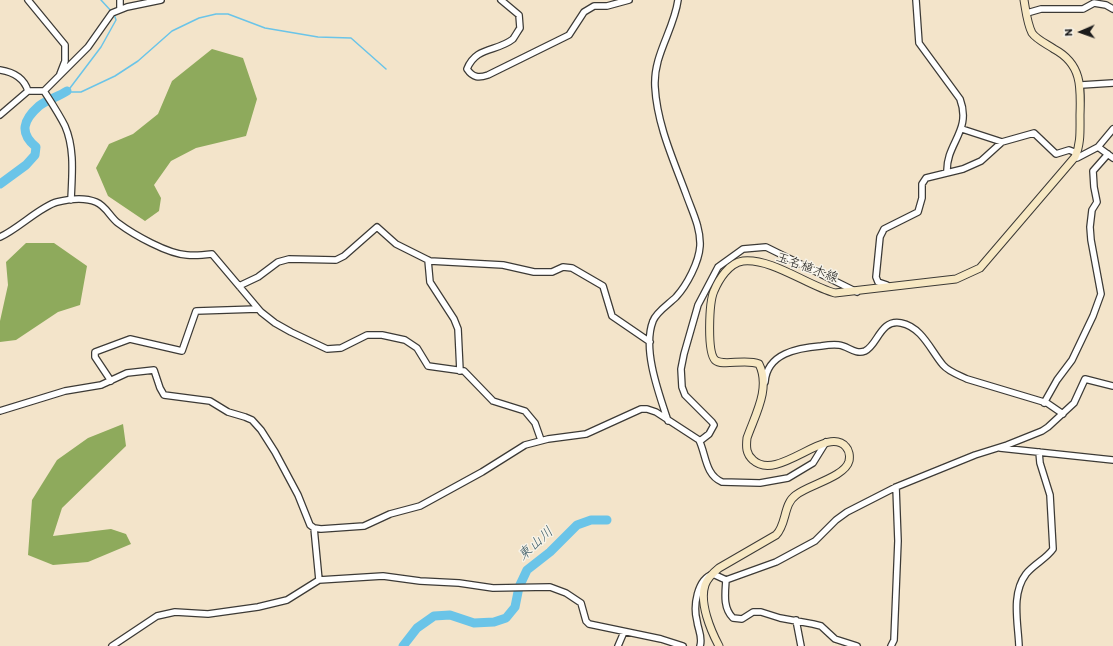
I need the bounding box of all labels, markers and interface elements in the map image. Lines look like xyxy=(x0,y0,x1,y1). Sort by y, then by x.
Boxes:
north arrow xyxy=(1061,12,1101,52)
text: N xyxy=(1062,28,1075,36)
street label: 玉名植木線 xyxy=(774,250,840,286)
water label: 東山川 xyxy=(515,524,557,564)

